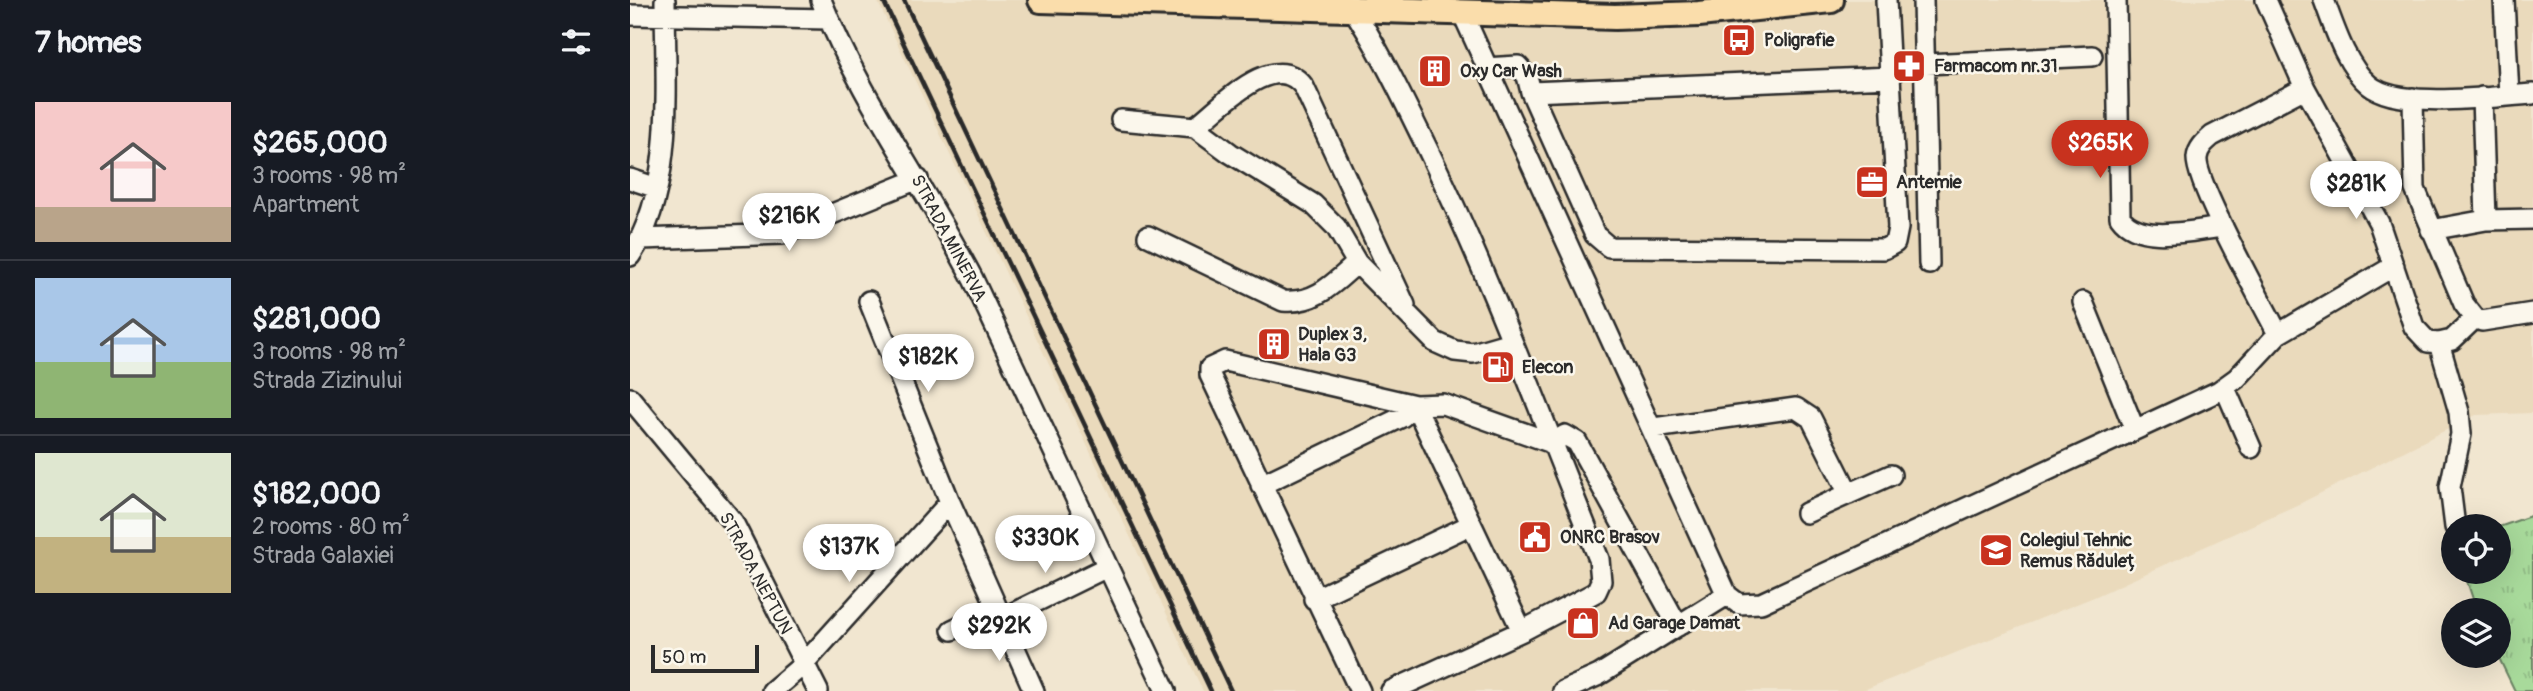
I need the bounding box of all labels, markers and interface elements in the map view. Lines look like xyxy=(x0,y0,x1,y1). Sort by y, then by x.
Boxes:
bus stop icon: Poligrafie xyxy=(1720,21,1758,59)
icon: filters xyxy=(557,23,595,61)
text: 7 homes xyxy=(35,24,142,61)
place label: Poligrafie xyxy=(1764,29,1835,52)
pharmacy icon: Farmacom nr.31 xyxy=(1890,47,1928,85)
building icon: Oxy Car Wash xyxy=(1416,52,1454,90)
place label: Farmacom nr.31 xyxy=(1934,55,2058,78)
place label: Oxy Car Wash xyxy=(1460,60,1563,83)
pin: $265K xyxy=(2051,120,2149,180)
text: $265,000 xyxy=(252,124,388,161)
text: $265K xyxy=(2067,128,2133,157)
icon: home xyxy=(91,130,175,214)
text: 3 rooms · 98 m² xyxy=(252,161,406,190)
pin: $281K xyxy=(2307,162,2405,221)
office icon: Antemie xyxy=(1853,163,1891,201)
text: $281K xyxy=(2326,169,2386,198)
street label: STRADA MINERVA xyxy=(905,171,992,306)
place label: Antemie xyxy=(1896,171,1963,194)
text: Apartment xyxy=(252,190,359,219)
pin: $216K xyxy=(740,194,838,253)
text: $216K xyxy=(758,201,820,230)
text: $281,000 xyxy=(252,300,381,337)
icon: home xyxy=(91,306,175,390)
place label: Duplex 3, Hala G3 xyxy=(1298,323,1367,367)
building icon: Duplex 3, Hala G3 xyxy=(1255,325,1293,363)
pin: $182K xyxy=(879,334,977,394)
text: 3 rooms · 98 m² xyxy=(252,337,406,366)
text: $182K xyxy=(898,342,958,371)
fuel station icon: Elecon xyxy=(1479,348,1517,386)
place label: Elecon xyxy=(1522,356,1573,379)
text: Strada Zizinului xyxy=(252,366,402,395)
text: $182,000 xyxy=(252,475,381,512)
icon: home xyxy=(91,481,175,565)
street label: STRADA NEPTUN xyxy=(714,508,797,638)
text: 2 rooms · 80 m² xyxy=(252,512,410,541)
map controls xyxy=(2441,514,2511,668)
button: locate xyxy=(2441,514,2511,584)
pin: $330K xyxy=(996,516,1094,575)
public building icon: ONRC Brasov xyxy=(1516,518,1554,556)
text: $330K xyxy=(1011,523,1079,552)
pin: $137K xyxy=(800,524,898,584)
place label: ONRC Brasov xyxy=(1560,526,1660,549)
place label: Colegiul Tehnic Remus Răduleț xyxy=(2020,529,2138,573)
school or university icon: Colegiul Tehnic Remus Răduleț xyxy=(1977,531,2015,569)
text: $137K xyxy=(819,532,879,561)
text: Strada Galaxiei xyxy=(252,541,394,570)
button: layers xyxy=(2441,598,2511,668)
pin: $292K xyxy=(950,604,1048,663)
shop icon: Ad Garage Damat xyxy=(1564,604,1602,642)
text: $292K xyxy=(967,611,1031,640)
place label: Ad Garage Damat xyxy=(1608,612,1741,635)
scale bar xyxy=(651,642,760,674)
text: 50 m xyxy=(662,645,706,669)

